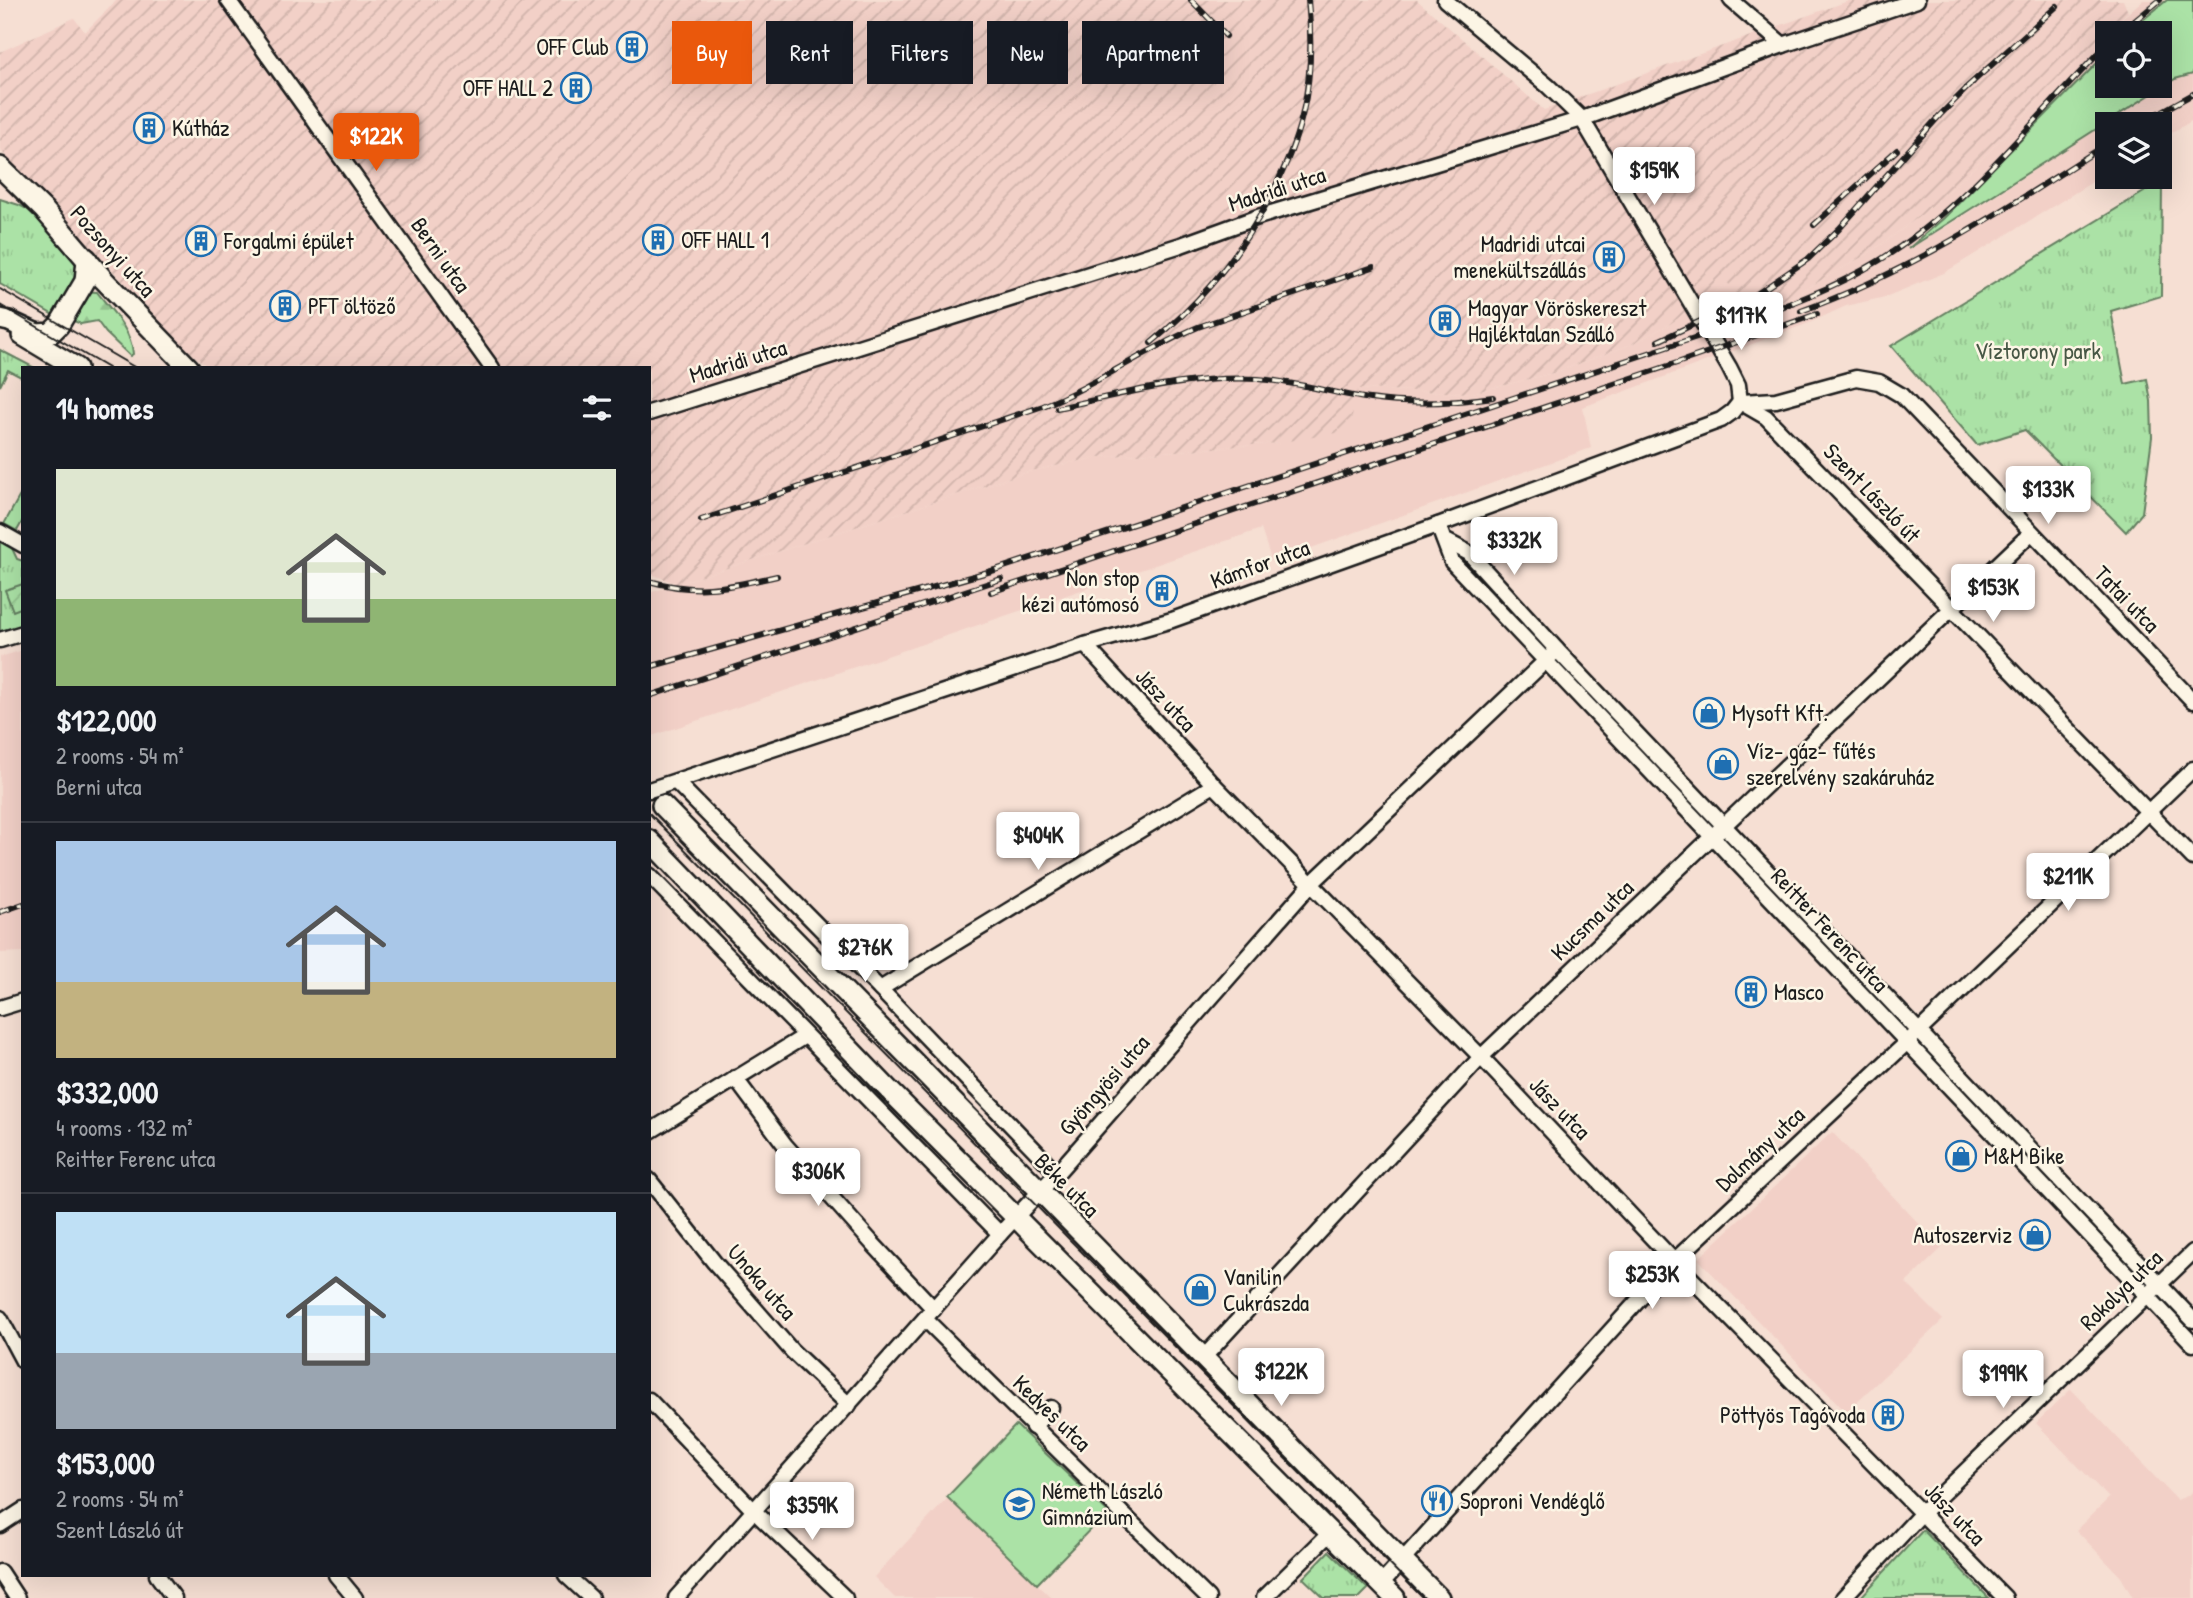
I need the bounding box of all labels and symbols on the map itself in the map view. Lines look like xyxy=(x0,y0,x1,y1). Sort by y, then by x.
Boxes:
building icon: OFF Club xyxy=(615,30,649,64)
place label: OFF Club xyxy=(536,31,609,62)
building icon: OFF HALL 2 xyxy=(559,71,593,105)
place label: OFF HALL 2 xyxy=(463,72,553,103)
building icon: Kútház xyxy=(132,111,166,145)
place label: Kútház xyxy=(172,112,230,143)
pin: $122K xyxy=(327,114,425,173)
pin: $159K xyxy=(1605,148,1703,207)
street label: Madridi utca xyxy=(1224,158,1329,219)
street label: Pozsonyi utca xyxy=(64,198,163,303)
street label: Berni utca xyxy=(404,211,479,299)
building icon: OFF HALL 1 xyxy=(641,223,675,257)
building icon: Forgalmi épület xyxy=(184,224,218,258)
place label: OFF HALL 1 xyxy=(681,224,769,255)
place label: Forgalmi épület xyxy=(223,225,355,256)
place label: Madridi utcai menekültszállás xyxy=(1453,228,1586,285)
building icon: Madridi utcai menekültszállás xyxy=(1592,240,1626,274)
building icon: PFT öltöző xyxy=(268,289,302,323)
place label: PFT öltöző xyxy=(308,290,395,321)
place label: Magyar Vöröskereszt Hajléktalan Szálló xyxy=(1468,292,1647,349)
pin: $117K xyxy=(1692,292,1790,352)
building icon: Magyar Vöröskereszt Hajléktalan Szálló xyxy=(1428,304,1462,338)
street label: Madridi utca xyxy=(685,331,790,390)
park label: Víztorony park xyxy=(1975,335,2101,366)
street label: Szent László út xyxy=(1817,436,1928,550)
pin: $133K xyxy=(1999,466,2097,526)
pin: $332K xyxy=(1465,518,1563,577)
street label: Kámfor utca xyxy=(1206,531,1314,596)
street label: Tatai utca xyxy=(2088,558,2167,639)
place label: Non stop kézi autómosó xyxy=(1022,562,1139,619)
pin: $153K xyxy=(1944,564,2042,624)
building icon: Non stop kézi autómosó xyxy=(1145,574,1179,608)
street label: Jász utca xyxy=(1129,661,1204,738)
shop icon: Mysoft Kft. xyxy=(1692,696,1726,730)
place label: Mysoft Kft. xyxy=(1732,697,1828,728)
place label: Víz- gáz- fűtés szerelvény szakáruház xyxy=(1746,735,1935,792)
shop icon: Víz- gáz- fűtés szerelvény szakáruház xyxy=(1706,747,1740,781)
pin: $404K xyxy=(989,812,1087,872)
pin: $211K xyxy=(2019,853,2117,913)
street label: Reitter Ferenc utca xyxy=(1765,861,1896,998)
street label: Kucsma utca xyxy=(1543,872,1640,967)
pin: $276K xyxy=(816,925,914,984)
building icon: Masco xyxy=(1734,975,1768,1009)
place label: Masco xyxy=(1774,976,1824,1007)
street label: Gyöngyösi utca xyxy=(1051,1028,1156,1142)
street label: Jász utca xyxy=(1523,1069,1598,1146)
street label: Dolmány utca xyxy=(1708,1099,1811,1198)
shop icon: M&M Bike xyxy=(1944,1139,1978,1173)
place label: M&M Bike xyxy=(1984,1140,2064,1171)
street label: Béke utca xyxy=(1028,1145,1107,1224)
pin: $306K xyxy=(769,1148,867,1208)
shop icon: Autoszerviz xyxy=(2018,1218,2052,1252)
place label: Autoszerviz xyxy=(1913,1219,2012,1250)
street label: Unoka utca xyxy=(721,1237,804,1326)
street label: Rokolya utca xyxy=(2073,1242,2169,1337)
pin: $253K xyxy=(1603,1252,1701,1311)
place label: Vanilin Cukrászda xyxy=(1223,1261,1309,1318)
shop icon: Vanilin Cukrászda xyxy=(1183,1273,1217,1307)
pin: $122K xyxy=(1232,1348,1330,1408)
pin: $199K xyxy=(1954,1350,2052,1410)
street label: Kedves utca xyxy=(1006,1368,1098,1458)
building icon: Pöttyös Tagóvoda xyxy=(1871,1398,1905,1432)
place label: Pöttyös Tagóvoda xyxy=(1720,1399,1865,1430)
place label: Németh László Gimnázium xyxy=(1042,1475,1163,1532)
street label: Jász utca xyxy=(1918,1475,1993,1552)
pin: $359K xyxy=(763,1482,861,1542)
restaurant icon: Soproni Vendéglő xyxy=(1420,1484,1454,1518)
place label: Soproni Vendéglő xyxy=(1460,1485,1605,1516)
school or university icon: Németh László Gimnázium xyxy=(1002,1487,1036,1521)

